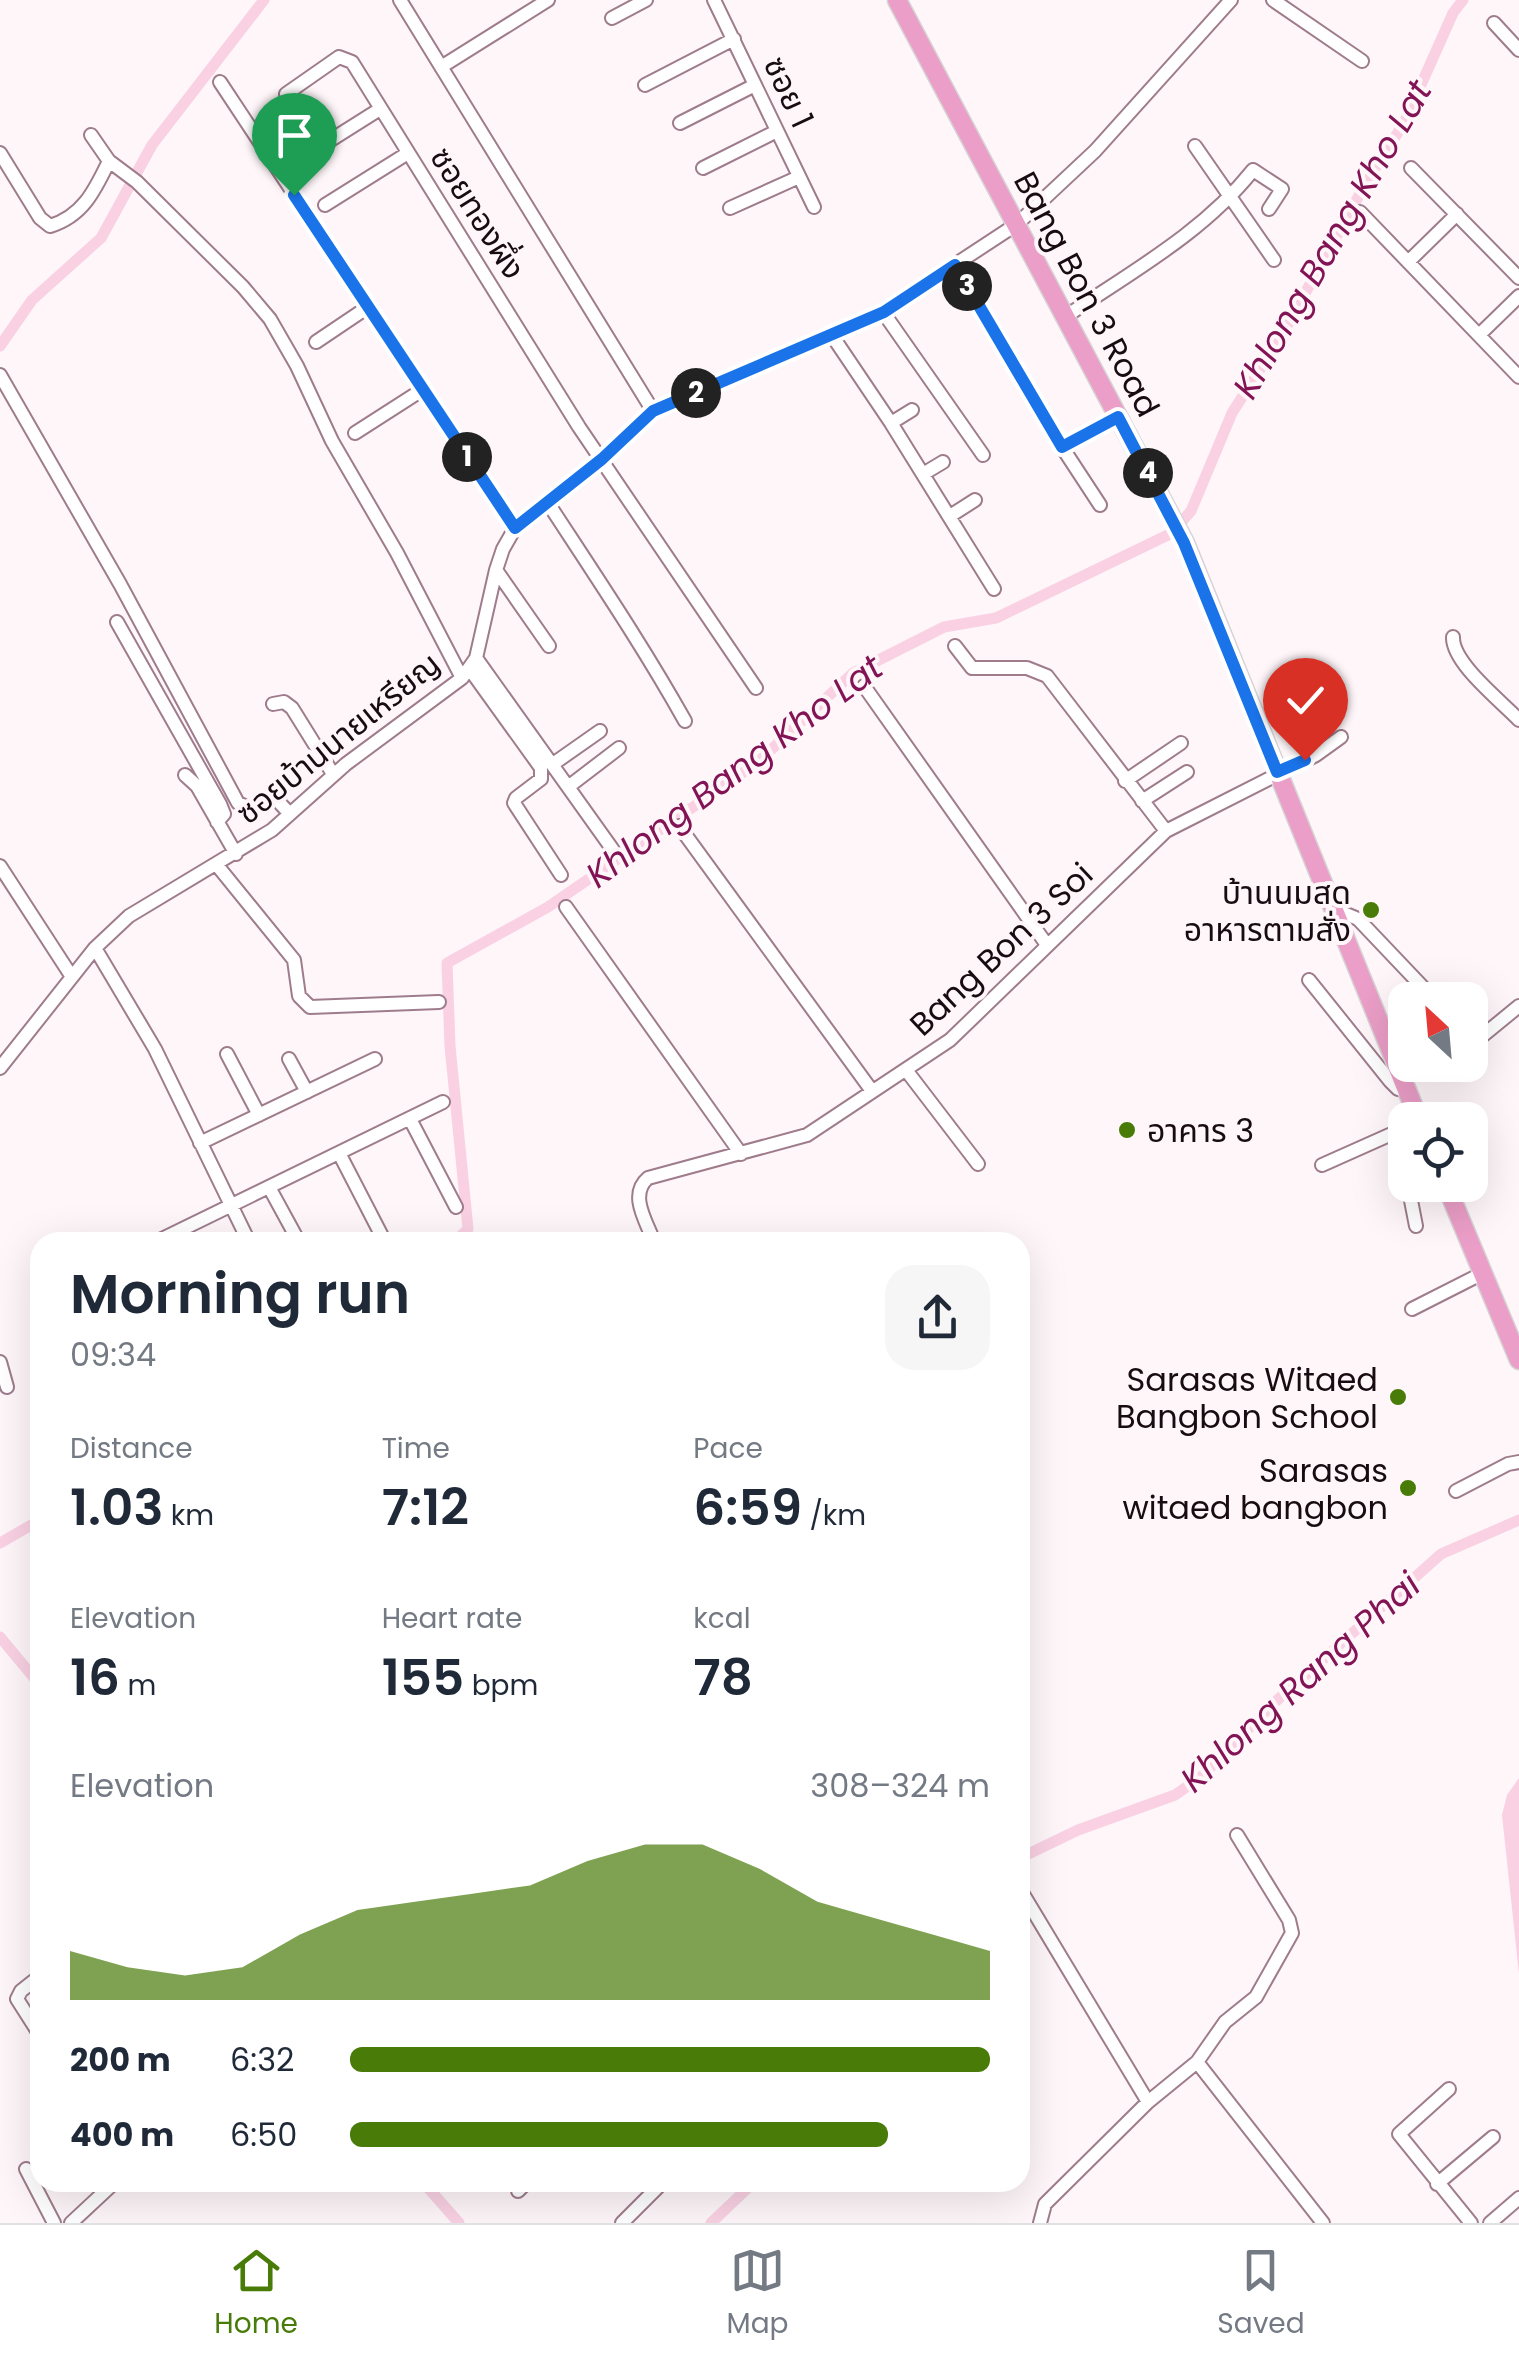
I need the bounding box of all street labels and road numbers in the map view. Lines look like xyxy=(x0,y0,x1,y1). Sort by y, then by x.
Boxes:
street label: ซอย 1 xyxy=(753,49,825,135)
street label: ซอยทองผึ่ง xyxy=(420,138,536,288)
street label: Bang Bon 3 Road xyxy=(1003,164,1171,424)
street label: ซอยบ้านนายเหรียญ xyxy=(226,642,450,834)
street label: Bang Bon 3 Soi xyxy=(900,852,1102,1046)

